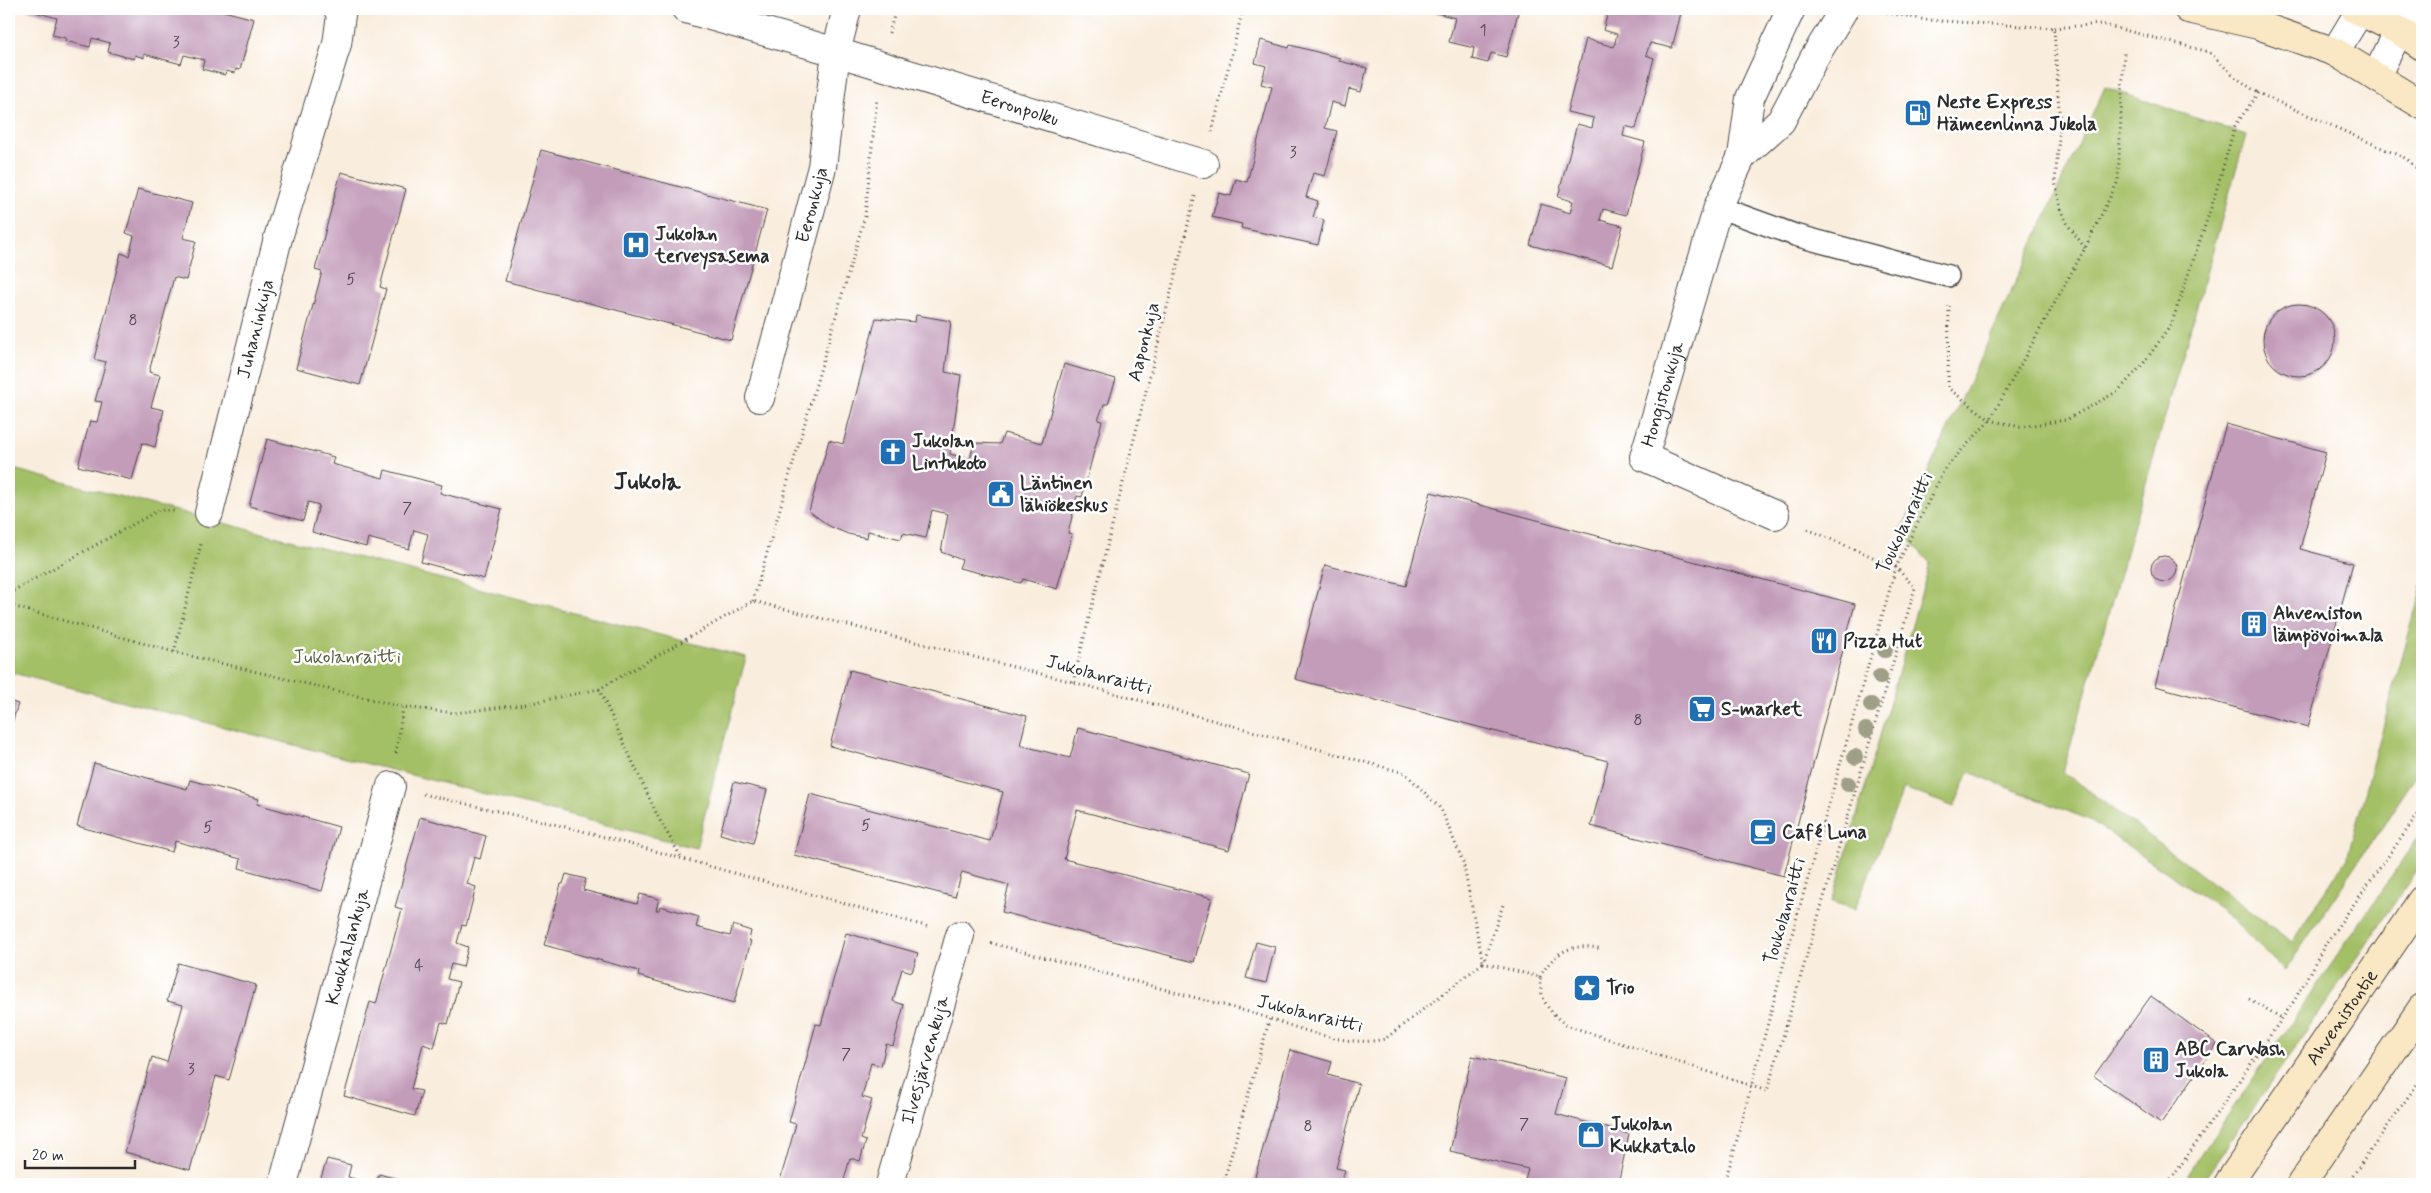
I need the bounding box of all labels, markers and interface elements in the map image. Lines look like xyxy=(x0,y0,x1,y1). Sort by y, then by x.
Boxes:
house number: 1 xyxy=(1479,20,1487,41)
house number: 3 xyxy=(172,32,180,53)
street label: Eeronpolku xyxy=(977,84,1062,132)
place label: Neste Express Hämeenlinna Jukola xyxy=(1937,90,2097,137)
fuel station icon: Neste Express Hämeenlinna Jukola xyxy=(1903,98,1933,128)
house number: 3 xyxy=(1289,142,1297,163)
street label: Eeronkuja xyxy=(790,164,834,246)
place label: Jukolan terveysasema xyxy=(654,222,770,270)
hospital icon: Jukolan terveysasema xyxy=(621,230,651,260)
house number: 5 xyxy=(346,269,356,290)
street label: Juhaninkuja xyxy=(231,276,280,381)
street label: Aaponkuja xyxy=(1122,300,1166,384)
house number: 8 xyxy=(128,310,138,331)
street label: Hongistonkuja xyxy=(1635,338,1690,450)
place label: Jukolan Lintukoto xyxy=(912,429,987,476)
church icon: Jukolan Lintukoto xyxy=(878,437,908,467)
district label: Jukola xyxy=(614,467,681,498)
street label: Toukolanraitti xyxy=(1871,468,1939,578)
place label: Läntinen lähiökeskus xyxy=(1020,471,1109,518)
public building icon: Läntinen lähiökeskus xyxy=(986,479,1016,509)
house number: 7 xyxy=(402,498,412,519)
place label: Ahveniston lämpövoimala xyxy=(2273,601,2384,648)
building icon: Ahveniston lämpövoimala xyxy=(2239,609,2269,639)
restaurant icon: Pizza Hut xyxy=(1809,626,1839,656)
place label: Pizza Hut xyxy=(1843,629,1922,654)
park label: Jukolanraitti xyxy=(293,645,401,670)
street label: Jukolanraitti xyxy=(1044,649,1154,701)
supermarket icon: S-market xyxy=(1687,694,1717,724)
place label: S-market xyxy=(1721,697,1803,722)
house number: 8 xyxy=(1633,710,1643,731)
house number: 5 xyxy=(861,815,871,836)
house number: 5 xyxy=(203,817,213,838)
cafe icon: Café Luna xyxy=(1748,817,1778,847)
place label: Café Luna xyxy=(1782,820,1867,845)
street label: Toukolanraitti xyxy=(1758,855,1812,967)
street label: Kuokkalankuja xyxy=(320,885,375,1008)
house number: 4 xyxy=(414,955,424,976)
street label: Ahvenistontie xyxy=(2300,964,2384,1070)
place icon: Trio xyxy=(1572,973,1602,1003)
place label: Trio xyxy=(1606,976,1635,1001)
street label: Jukolanraitti xyxy=(1255,989,1365,1039)
street label: Ilvesjärvenkuja xyxy=(895,992,955,1127)
place label: ABC CarWash Jukola xyxy=(2175,1037,2285,1084)
house number: 7 xyxy=(841,1044,851,1065)
building icon: ABC CarWash Jukola xyxy=(2141,1045,2171,1075)
house number: 3 xyxy=(187,1059,195,1080)
place label: Jukolan Kukkatalo xyxy=(1610,1112,1696,1159)
house number: 7 xyxy=(1519,1114,1529,1135)
house number: 8 xyxy=(1303,1116,1313,1137)
shop icon: Jukolan Kukkatalo xyxy=(1576,1120,1606,1150)
scale bar xyxy=(25,1138,135,1170)
text: 20 m xyxy=(32,1146,64,1166)

